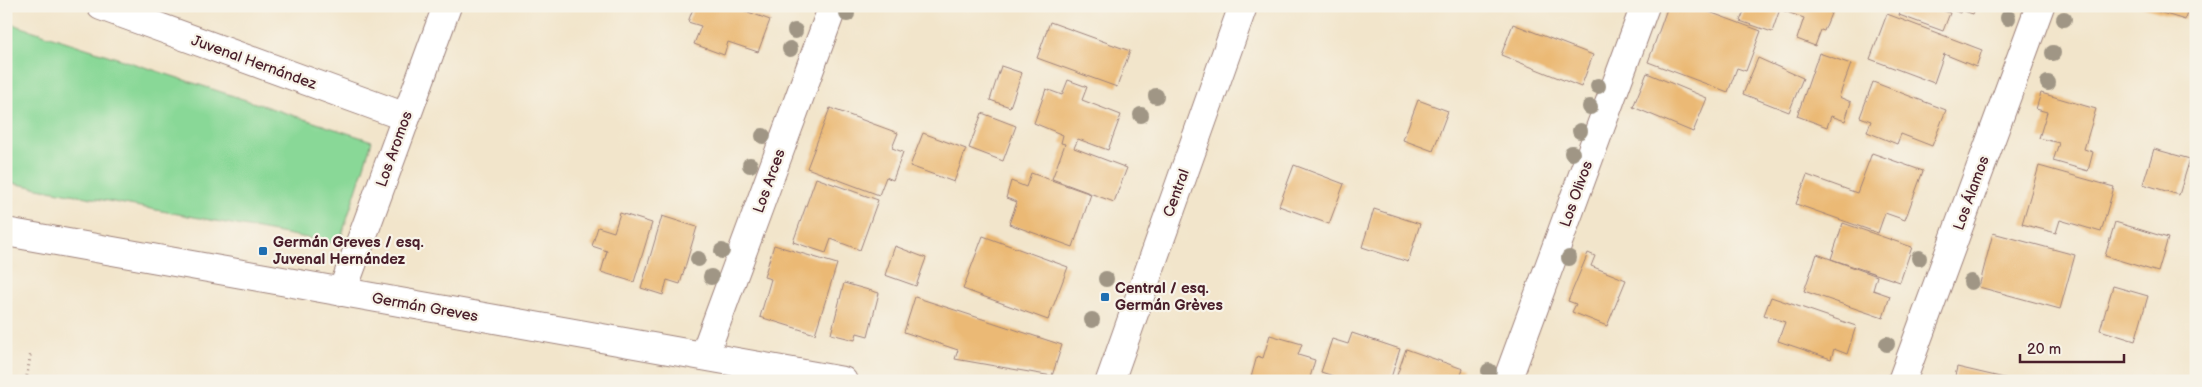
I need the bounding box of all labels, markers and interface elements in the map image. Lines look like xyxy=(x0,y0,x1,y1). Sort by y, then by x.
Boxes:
street label: Juvenal Hernández xyxy=(189,31,320,94)
street label: Los Aromos xyxy=(372,108,417,190)
street label: Los Arces xyxy=(749,146,790,216)
street label: Los Álamos xyxy=(1949,153,1994,233)
street label: Los Olivos xyxy=(1556,158,1597,230)
street label: Central xyxy=(1159,167,1194,220)
place label: Germán Greves / esq. Juvenal Hernández xyxy=(273,233,424,269)
marker: Germán Greves / esq. Juvenal Hernández xyxy=(257,245,269,257)
place label: Central / esq. Germán Grèves xyxy=(1115,279,1223,315)
street label: Germán Greves xyxy=(370,289,480,326)
marker: Central / esq. Germán Grèves xyxy=(1099,291,1111,303)
scale bar xyxy=(2020,332,2123,364)
text: 20 m xyxy=(2027,340,2061,359)

